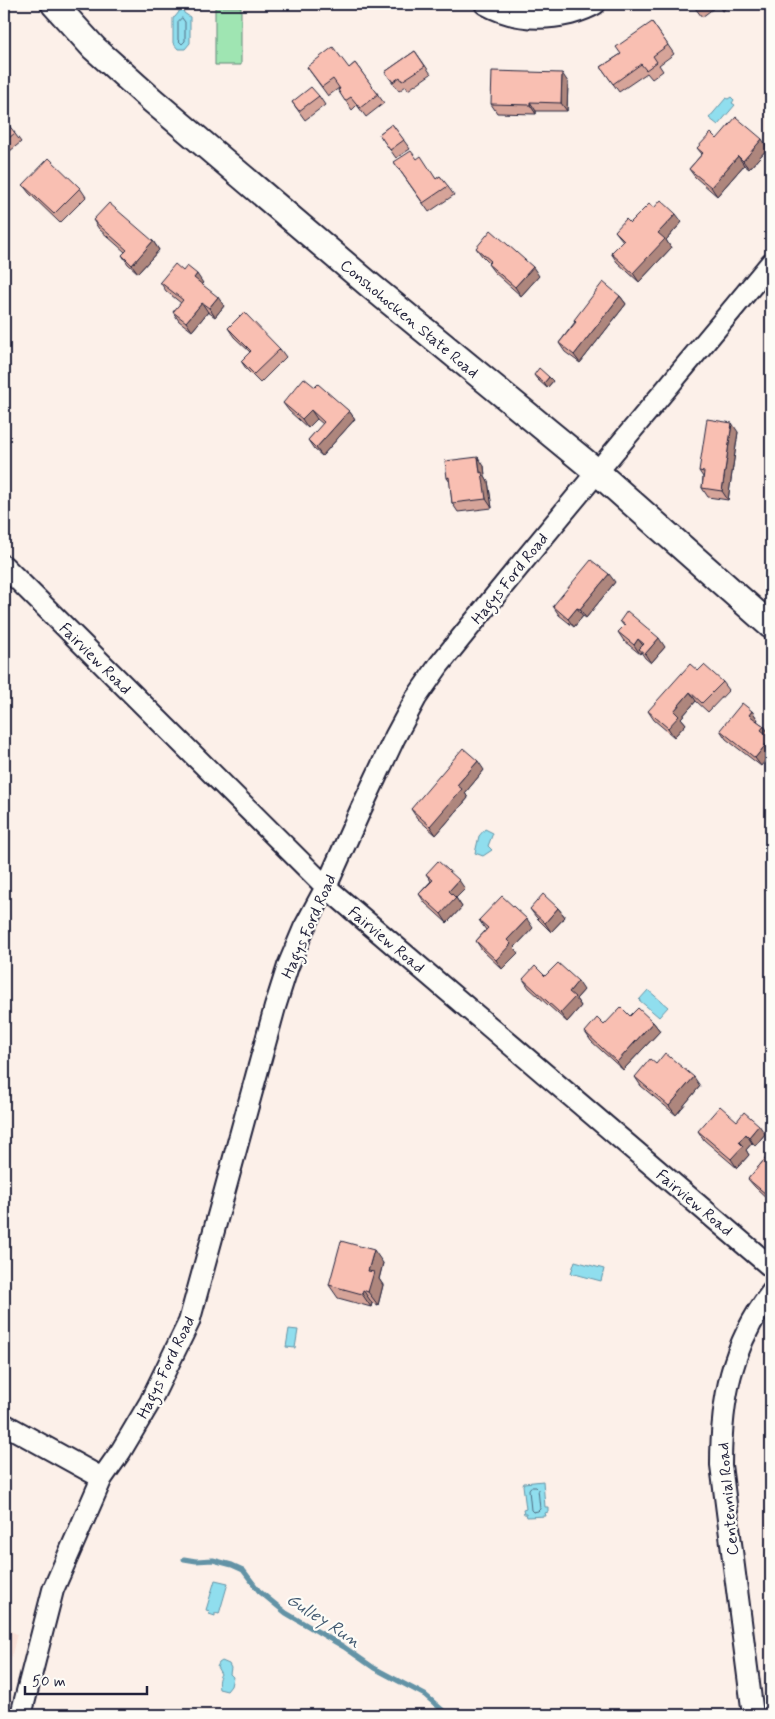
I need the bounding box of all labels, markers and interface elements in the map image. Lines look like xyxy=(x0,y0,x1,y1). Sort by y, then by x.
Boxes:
street label: Conshohocken State Road xyxy=(335,255,483,383)
street label: Hagys Ford Road xyxy=(467,529,554,630)
street label: Fairview Road xyxy=(54,618,136,700)
street label: Hagys Ford Road xyxy=(277,871,343,982)
street label: Fairview Road xyxy=(343,902,429,978)
street label: Fairview Road xyxy=(651,1165,737,1241)
street label: Hagys Ford Road xyxy=(132,1313,201,1423)
street label: Centennial Road xyxy=(713,1441,744,1556)
water label: Gulley Run xyxy=(281,1588,365,1654)
scale bar xyxy=(25,1664,148,1696)
text: 50 m xyxy=(32,1672,66,1692)

